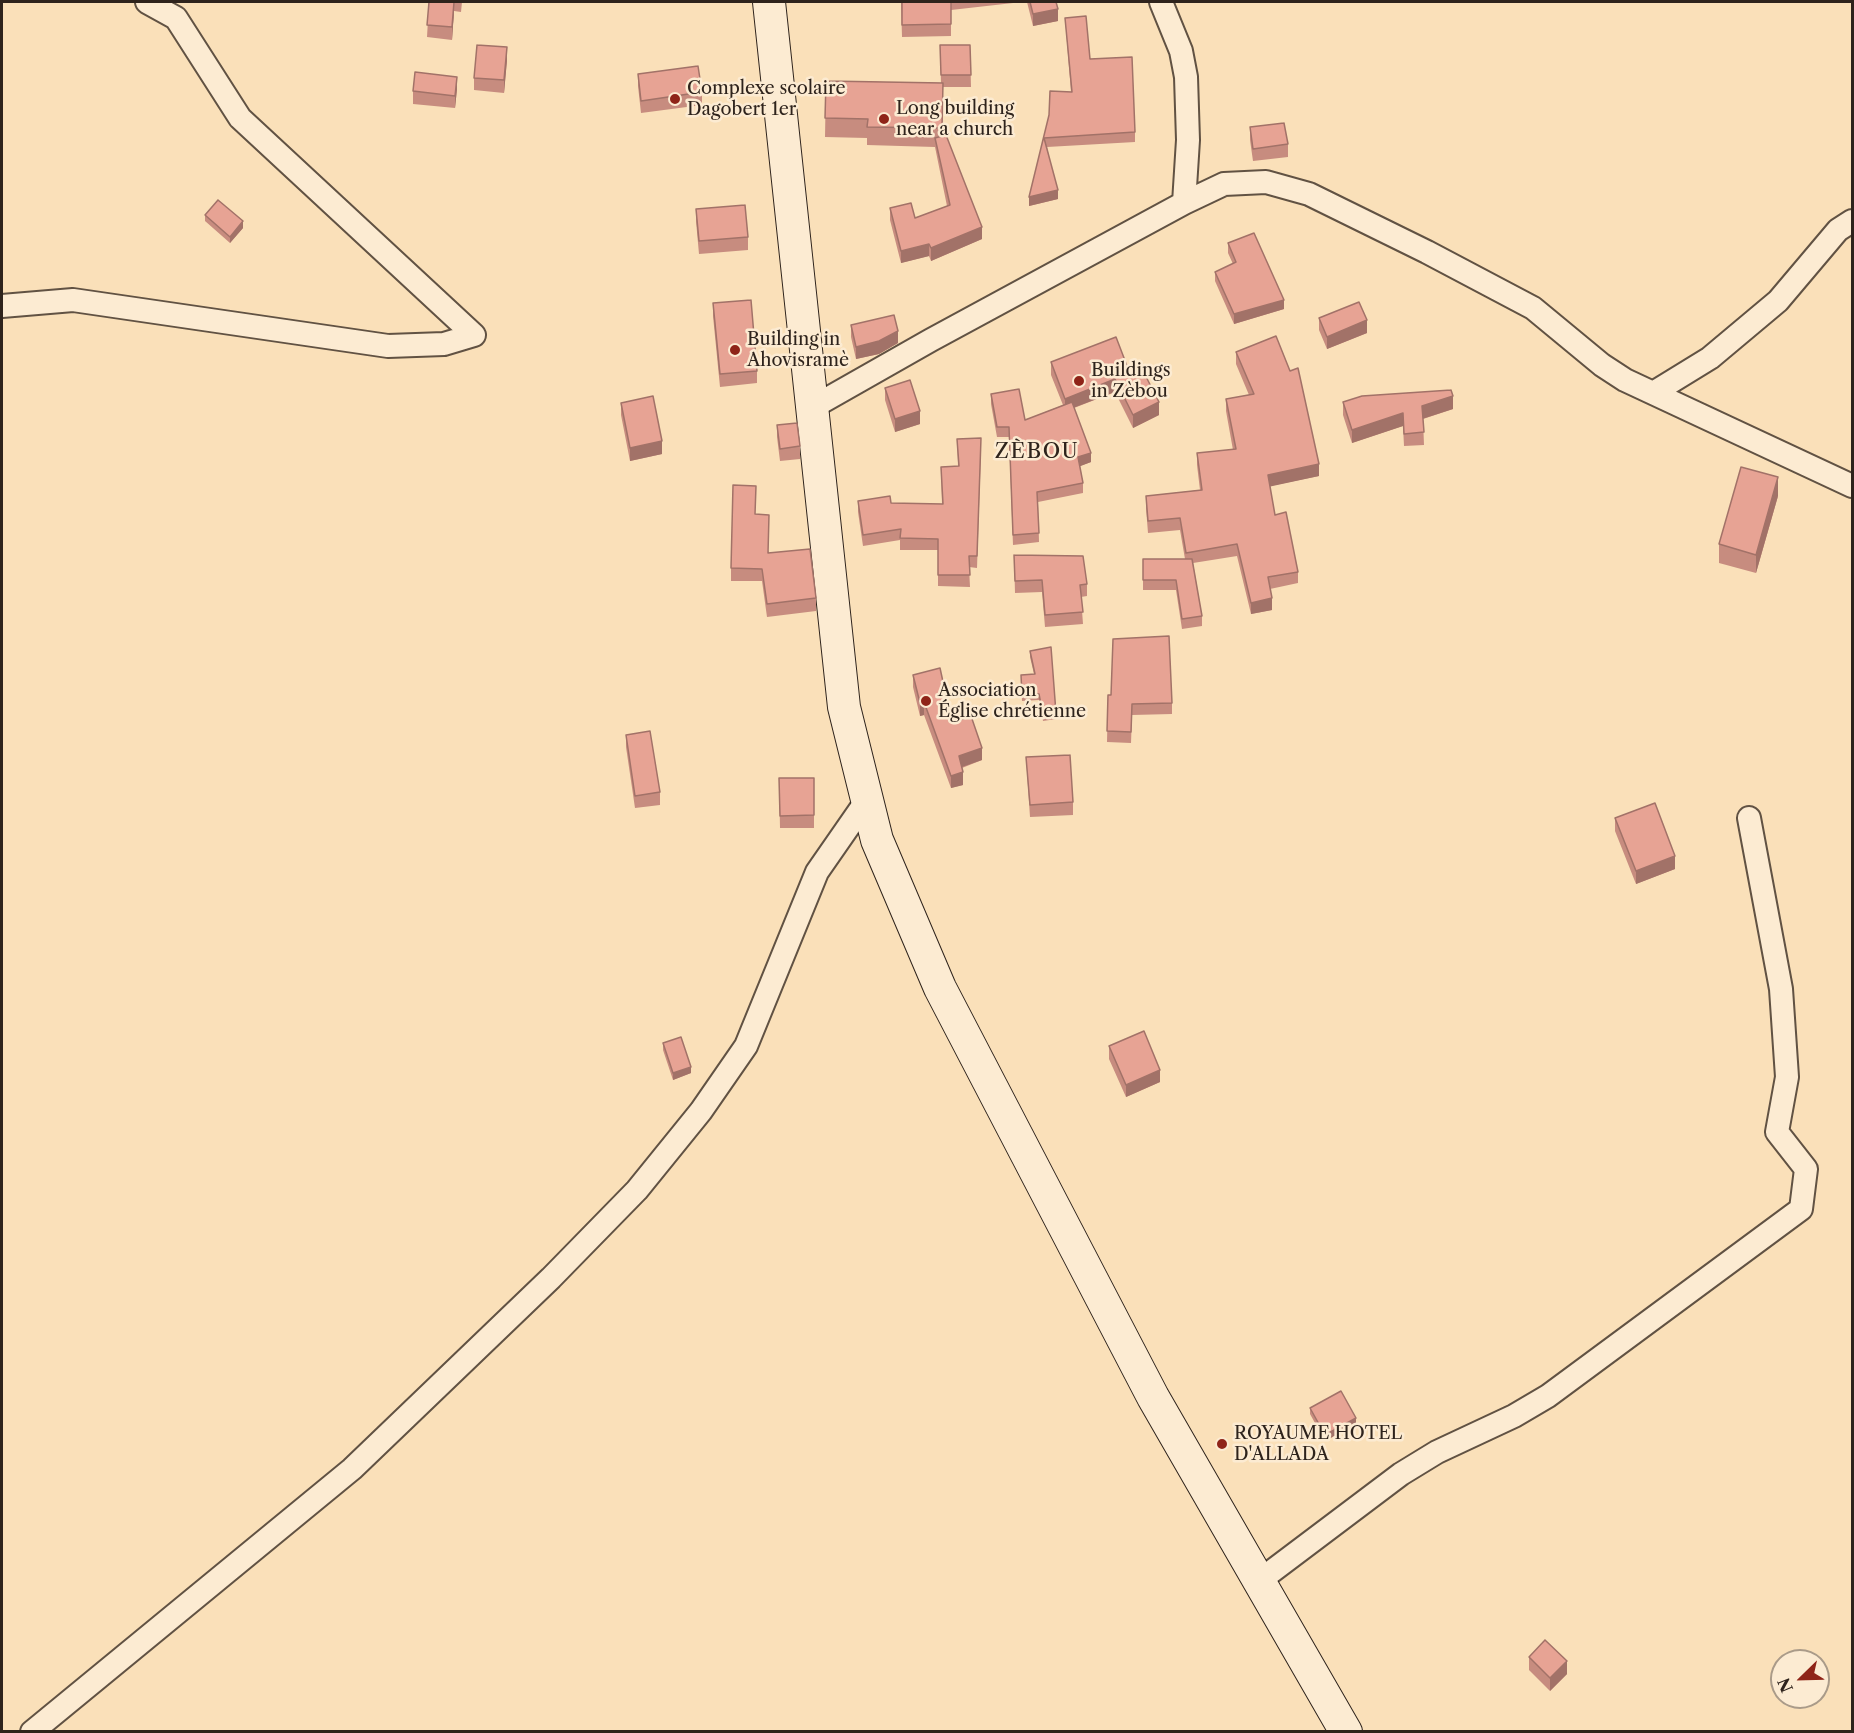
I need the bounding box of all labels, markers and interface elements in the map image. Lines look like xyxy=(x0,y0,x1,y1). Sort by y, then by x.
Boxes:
place label: Complexe scolaire Dagobert 1er xyxy=(687,78,845,121)
marker: Complexe scolaire Dagobert 1er xyxy=(668,92,682,106)
place label: Long building near a church xyxy=(896,98,1014,140)
marker: Long building near a church xyxy=(877,112,891,126)
place label: Building in Ahovisramè xyxy=(747,329,849,372)
marker: Building in Ahovisramè xyxy=(728,343,742,357)
place label: Buildings in Zèbou xyxy=(1091,360,1171,403)
marker: Buildings in Zèbou xyxy=(1072,374,1086,388)
district label: ZÈBOU xyxy=(995,439,1079,465)
place label: Association Église chrétienne xyxy=(938,680,1086,722)
marker: Association Église chrétienne xyxy=(919,694,933,708)
place label: ROYAUME HOTEL D'ALLADA xyxy=(1234,1423,1402,1466)
marker: ROYAUME HOTEL D'ALLADA xyxy=(1215,1437,1229,1451)
north arrow xyxy=(1770,1649,1830,1709)
text: N xyxy=(1773,1675,1797,1696)

